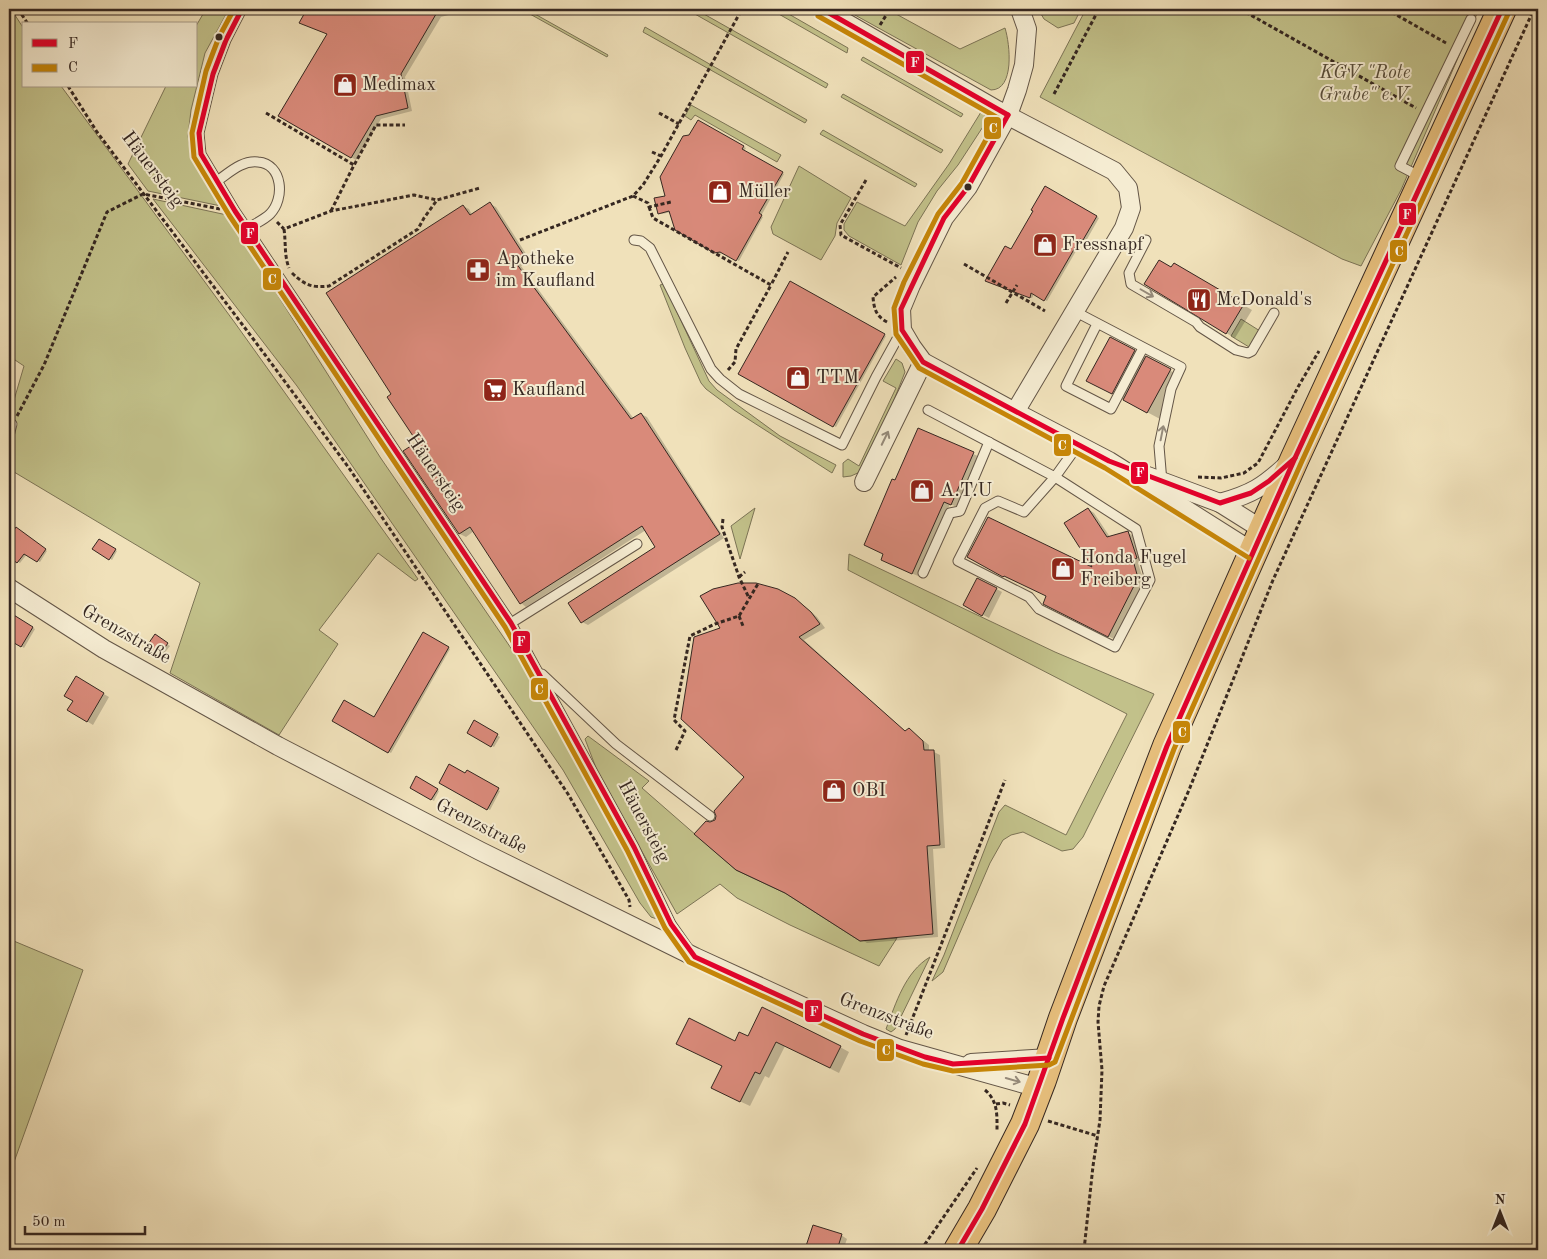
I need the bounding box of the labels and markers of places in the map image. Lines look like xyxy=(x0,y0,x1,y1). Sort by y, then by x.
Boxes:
unlabelled marker xyxy=(214,32,224,42)
shop icon: Medimax xyxy=(332,72,358,98)
place label: Medimax xyxy=(362,76,436,95)
shop icon: Müller xyxy=(707,179,733,205)
unlabelled marker xyxy=(963,182,973,192)
place label: Müller xyxy=(738,183,791,202)
shop icon: Fressnapf xyxy=(1032,232,1058,258)
place label: Fressnapf xyxy=(1062,236,1144,255)
place label: Apotheke im Kaufland xyxy=(496,250,595,291)
pharmacy icon: Apotheke im Kaufland xyxy=(465,257,491,283)
restaurant icon: McDonald's xyxy=(1186,287,1212,313)
place label: McDonald's xyxy=(1216,291,1312,310)
shop icon: TTM xyxy=(785,365,811,391)
place label: TTM xyxy=(816,369,859,388)
supermarket icon: Kaufland xyxy=(482,377,508,403)
place label: Kaufland xyxy=(512,381,586,400)
shop icon: A.T.U xyxy=(909,478,935,504)
place label: A.T.U xyxy=(940,482,993,501)
place label: Honda Fugel Freiberg xyxy=(1080,549,1186,590)
shop icon: Honda Fugel Freiberg xyxy=(1050,556,1076,582)
shop icon: OBI xyxy=(821,778,847,804)
place label: OBI xyxy=(852,782,886,801)

